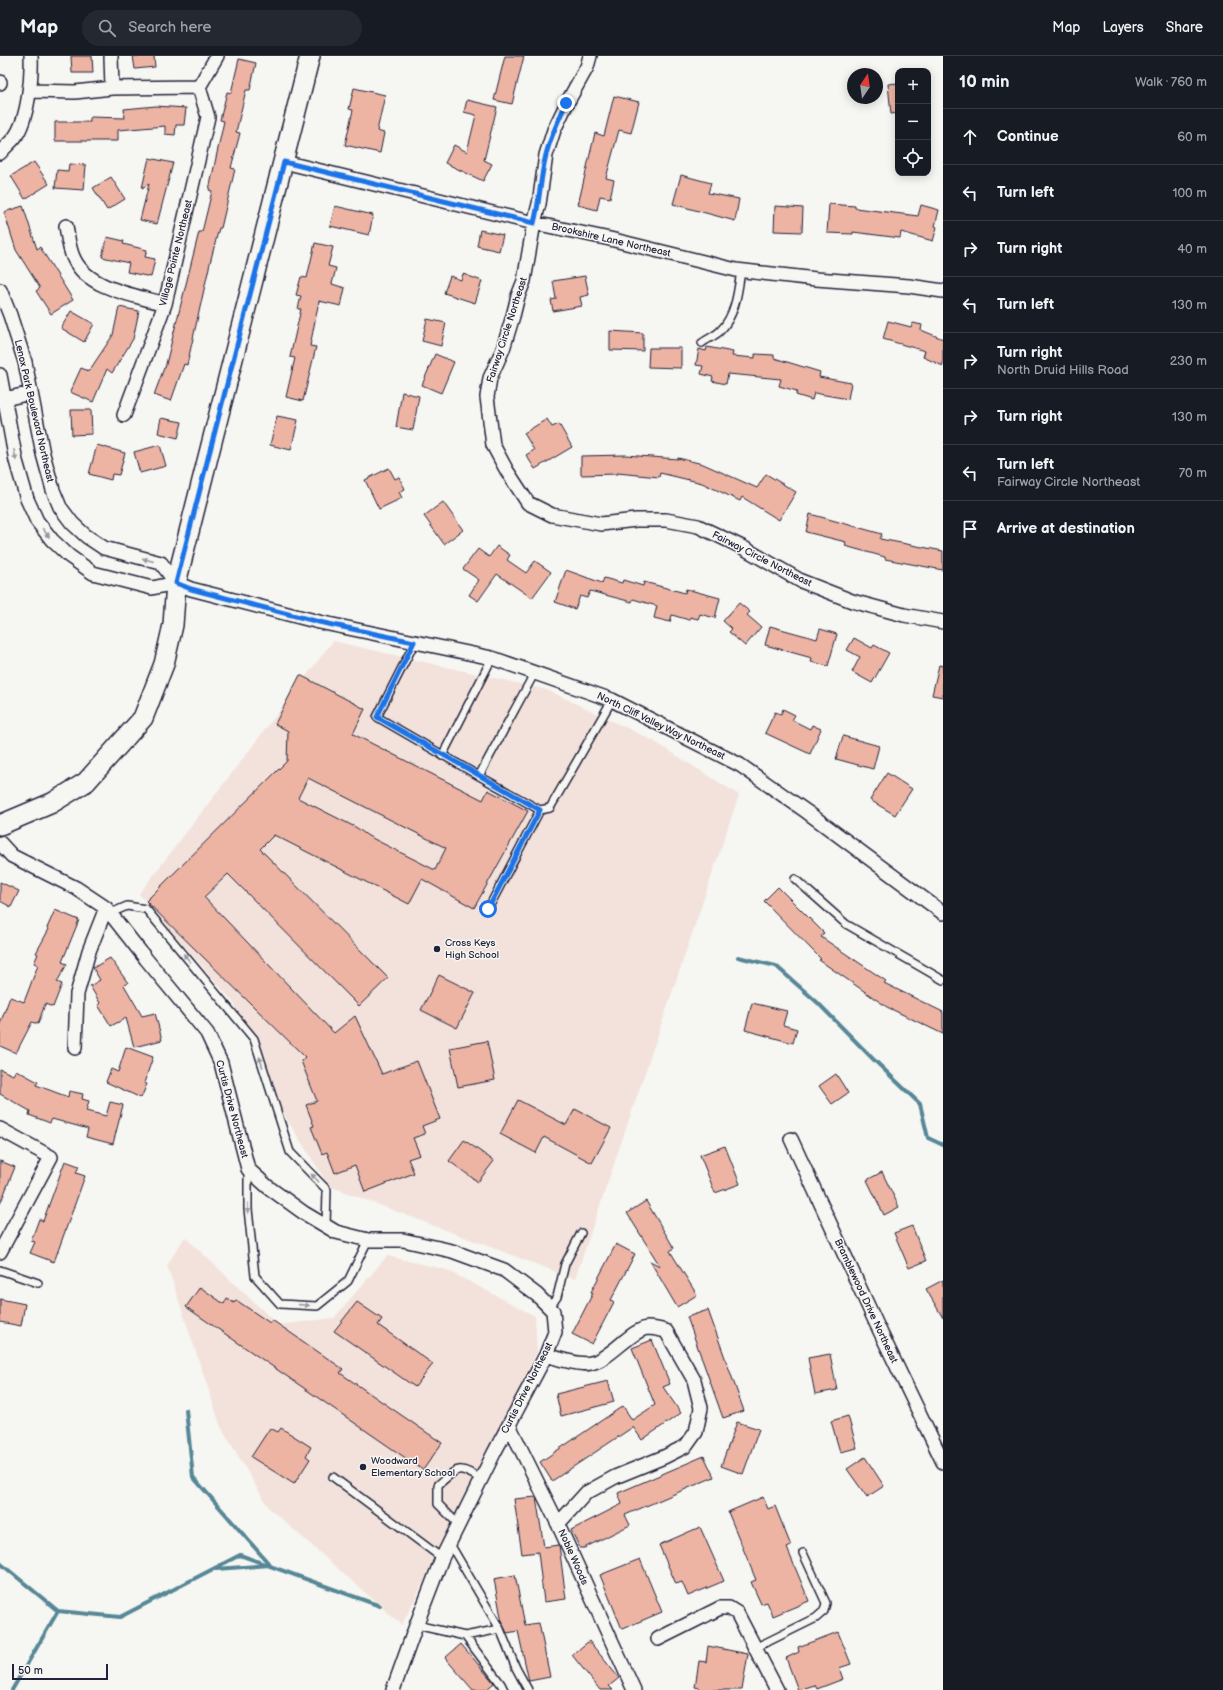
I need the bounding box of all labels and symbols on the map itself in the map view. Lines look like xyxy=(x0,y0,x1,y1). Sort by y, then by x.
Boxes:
north arrow xyxy=(847,68,883,104)
route end xyxy=(557,94,575,112)
street label: Village Pointe Northeast xyxy=(157,199,195,307)
street label: Brookshire Lane Northeast xyxy=(550,220,672,260)
street label: Fairway Circle Northeast xyxy=(484,276,530,384)
street label: Lenox Park Boulevard Northeast xyxy=(12,339,56,483)
one-way arrow xyxy=(12,449,18,461)
one-way arrow xyxy=(42,527,50,538)
street label: Fairway Circle Northeast xyxy=(710,529,814,589)
one-way arrow xyxy=(141,556,154,562)
street label: North Cliff Valley Way Northeast xyxy=(595,690,727,762)
route start xyxy=(479,900,497,918)
place label: Cross Keys High School xyxy=(445,937,499,961)
marker: Cross Keys High School xyxy=(432,944,442,954)
one-way arrow xyxy=(182,952,191,963)
one-way arrow xyxy=(258,1056,264,1068)
street label: Curtis Drive Northeast xyxy=(213,1059,251,1159)
one-way arrow xyxy=(310,1173,320,1183)
one-way arrow xyxy=(245,1202,251,1215)
street label: Bramblewood Drive Northeast xyxy=(832,1237,900,1365)
one-way arrow xyxy=(298,1302,310,1309)
street label: Curtis Drive Northeast xyxy=(499,1340,555,1436)
place label: Woodward Elementary School xyxy=(371,1455,455,1479)
marker: Woodward Elementary School xyxy=(358,1462,368,1472)
street label: Noble Woods xyxy=(555,1527,591,1587)
scale bar xyxy=(12,1662,108,1681)

